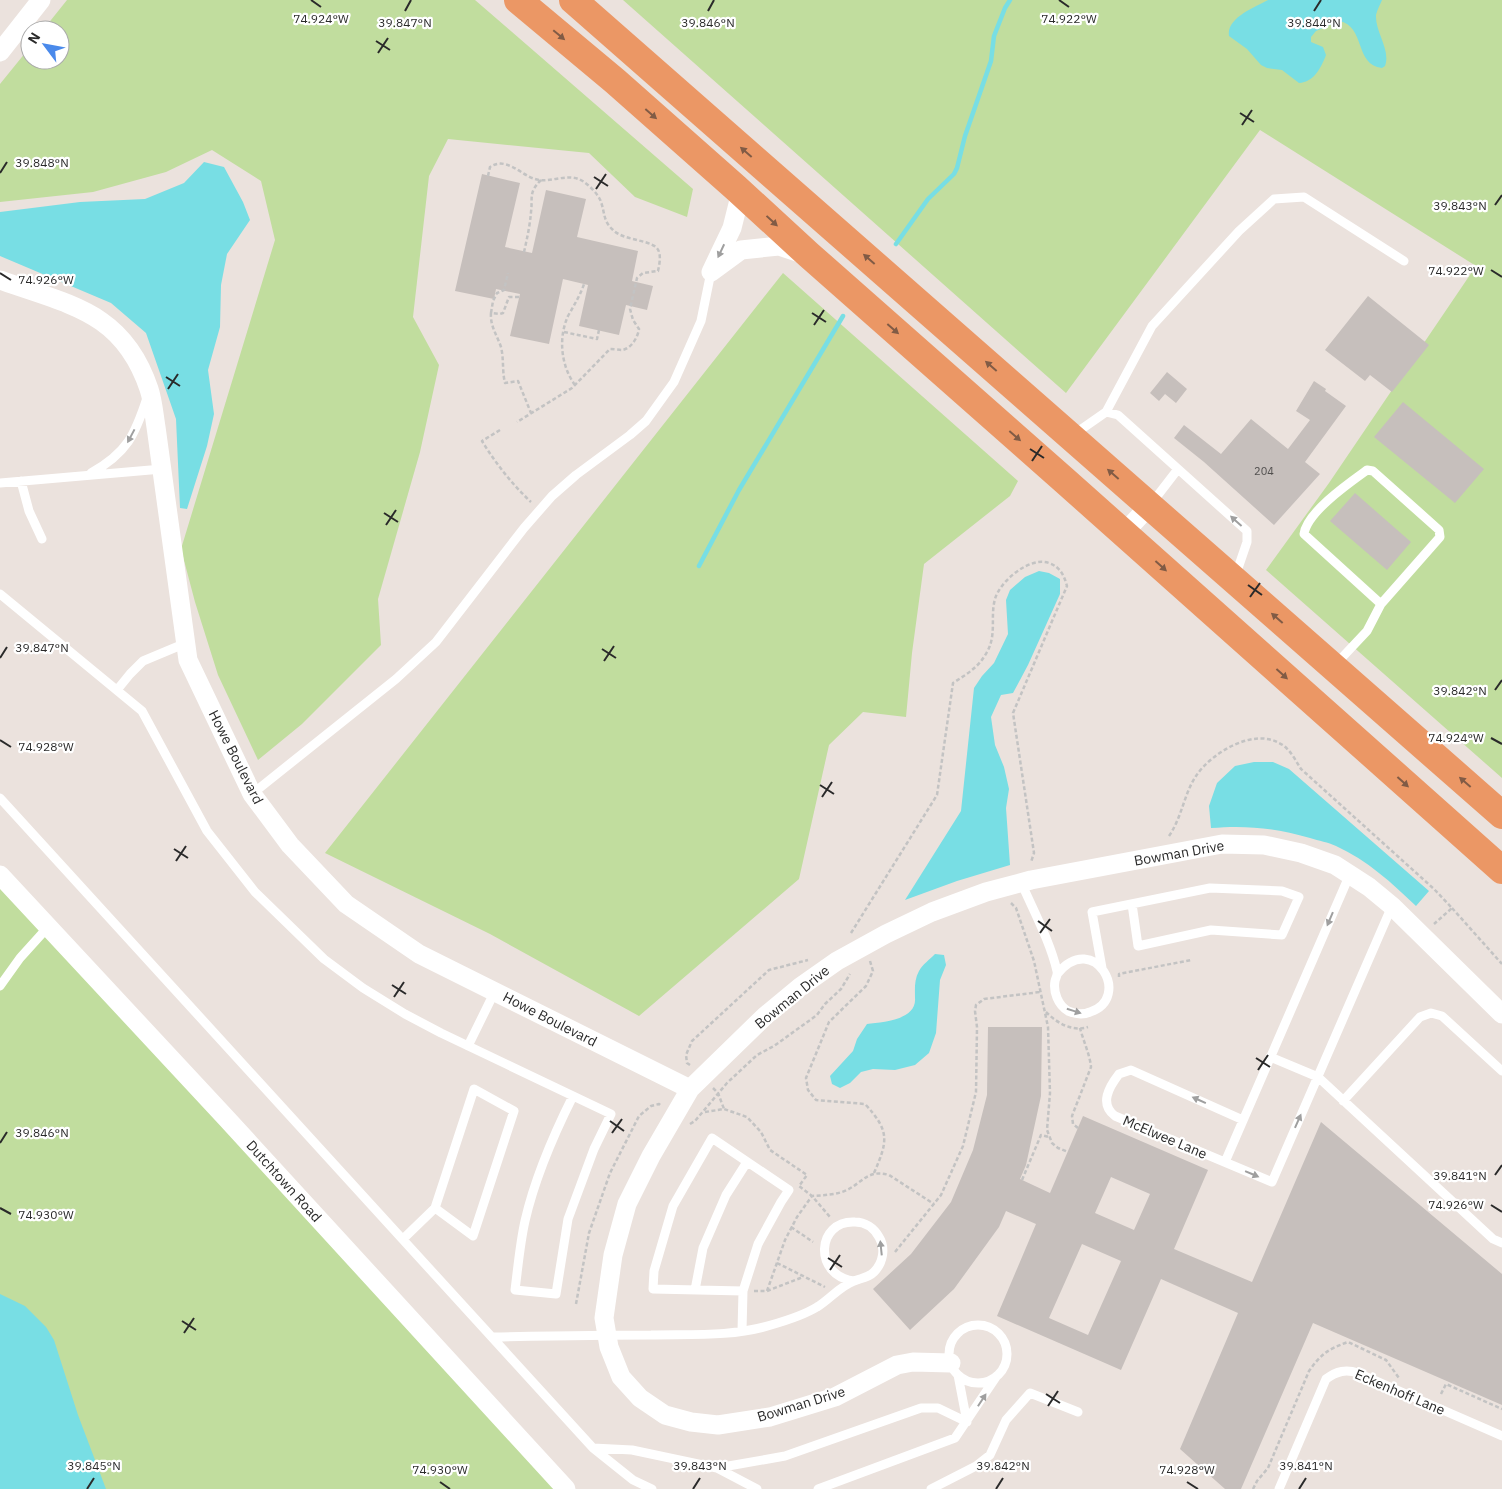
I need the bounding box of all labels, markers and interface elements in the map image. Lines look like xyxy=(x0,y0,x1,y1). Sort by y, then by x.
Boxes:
text: 74.924°W xyxy=(293,11,349,26)
text: 74.922°W xyxy=(1041,11,1097,26)
text: 39.847°N xyxy=(378,15,432,30)
text: 39.846°N xyxy=(681,15,735,30)
text: 39.844°N xyxy=(1287,15,1341,30)
north arrow xyxy=(20,20,70,70)
text: N xyxy=(24,29,44,47)
one-way arrow xyxy=(553,29,565,41)
one-way arrow xyxy=(645,108,658,119)
one-way arrow xyxy=(741,146,753,158)
text: 39.848°N xyxy=(15,155,69,170)
text: 39.843°N xyxy=(1433,198,1487,213)
one-way arrow xyxy=(765,215,777,227)
one-way arrow xyxy=(717,243,726,258)
one-way arrow xyxy=(863,253,875,265)
text: 74.922°W xyxy=(1428,263,1484,278)
text: 74.926°W xyxy=(18,272,74,287)
one-way arrow xyxy=(887,323,899,334)
one-way arrow xyxy=(985,360,997,372)
one-way arrow xyxy=(127,430,136,443)
one-way arrow xyxy=(1009,431,1022,442)
house number: 204 xyxy=(1254,464,1274,478)
one-way arrow xyxy=(1106,468,1119,479)
one-way arrow xyxy=(1230,515,1242,527)
one-way arrow xyxy=(1154,560,1167,571)
one-way arrow xyxy=(1272,612,1284,624)
text: 39.847°N xyxy=(15,640,69,655)
one-way arrow xyxy=(1276,668,1288,680)
text: 39.842°N xyxy=(1433,683,1487,698)
street label: Howe Boulevard xyxy=(205,707,267,807)
text: 74.924°W xyxy=(1428,730,1484,745)
text: 74.928°W xyxy=(18,739,74,754)
one-way arrow xyxy=(1397,776,1409,788)
one-way arrow xyxy=(1459,777,1472,788)
street label: Bowman Drive xyxy=(1133,836,1226,870)
one-way arrow xyxy=(1326,912,1334,926)
street label: Bowman Drive xyxy=(751,961,833,1033)
street label: Howe Boulevard xyxy=(500,988,600,1050)
one-way arrow xyxy=(1067,1008,1082,1016)
one-way arrow xyxy=(1192,1096,1206,1104)
street label: McElwee Lane xyxy=(1120,1111,1210,1163)
one-way arrow xyxy=(1295,1114,1303,1128)
text: 39.846°N xyxy=(15,1125,69,1140)
street label: Dutchtown Road xyxy=(243,1136,325,1226)
text: 39.841°N xyxy=(1433,1168,1487,1183)
one-way arrow xyxy=(1245,1170,1259,1178)
text: 74.926°W xyxy=(1428,1197,1484,1212)
text: 74.930°W xyxy=(18,1207,74,1222)
one-way arrow xyxy=(877,1240,885,1256)
street label: Eckenhoff Lane xyxy=(1352,1365,1448,1419)
street label: Bowman Drive xyxy=(755,1382,847,1426)
one-way arrow xyxy=(977,1393,987,1406)
text: 39.845°N xyxy=(67,1458,121,1473)
text: 39.843°N xyxy=(673,1458,727,1473)
text: 39.842°N xyxy=(976,1458,1030,1473)
text: 39.841°N xyxy=(1279,1458,1333,1473)
text: 74.930°W xyxy=(412,1462,468,1477)
text: 74.928°W xyxy=(1159,1462,1215,1477)

